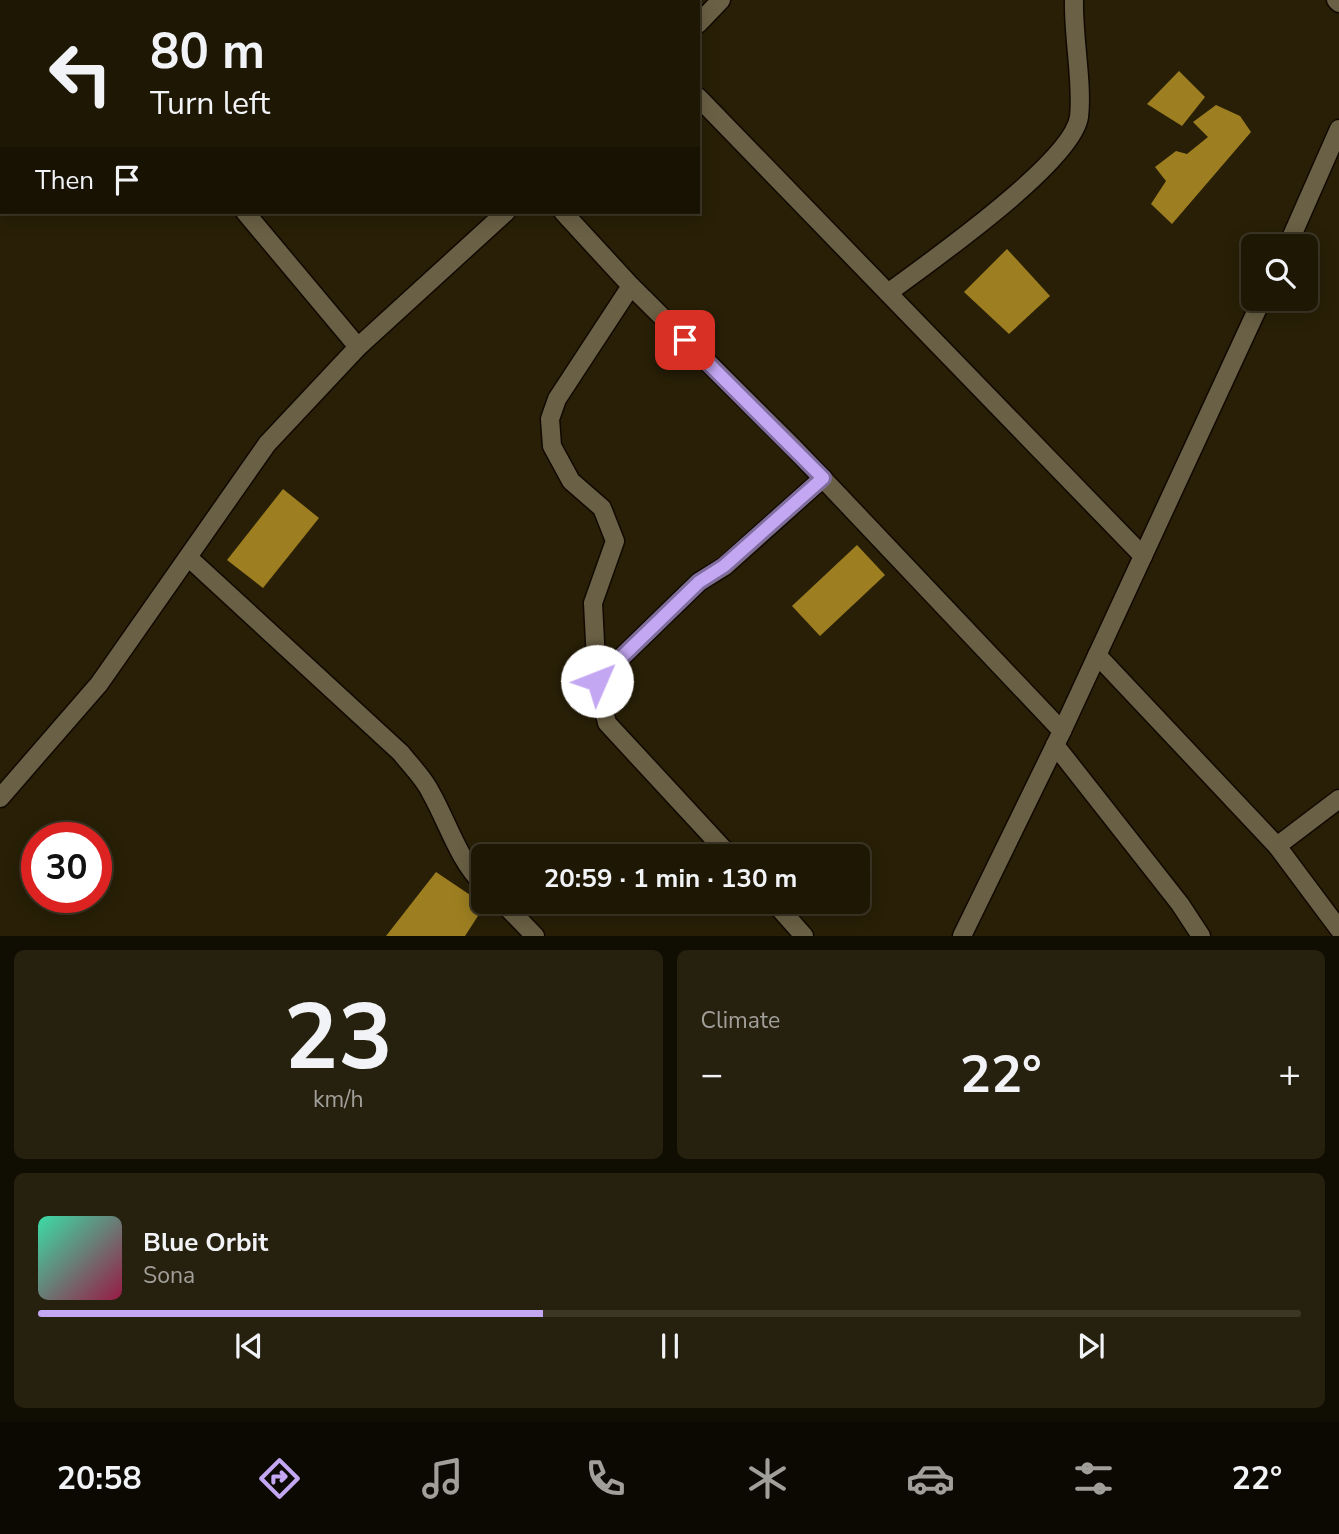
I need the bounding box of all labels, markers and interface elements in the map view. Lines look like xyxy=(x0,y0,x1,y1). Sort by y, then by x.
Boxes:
text: 80 m xyxy=(150,18,265,85)
icon: left xyxy=(35,28,126,119)
text: Turn left xyxy=(150,82,270,125)
icon: arrive xyxy=(108,161,146,199)
text: Then xyxy=(35,163,94,198)
map controls xyxy=(1241,234,1318,311)
button: search xyxy=(1241,234,1318,311)
pin xyxy=(655,310,715,370)
icon: arrive xyxy=(666,321,704,359)
position arrow xyxy=(560,644,634,718)
speed limit sign: 30 xyxy=(21,822,112,913)
text: 20:59 · 1 min · 130 m xyxy=(544,861,797,896)
text: 23 xyxy=(284,976,393,1100)
text: Climate xyxy=(701,1005,780,1036)
text: 22° xyxy=(960,1039,1042,1110)
text: − xyxy=(701,1049,723,1100)
text: + xyxy=(1278,1049,1301,1100)
text: km/h xyxy=(313,1084,364,1115)
text: Blue Orbit xyxy=(143,1225,268,1260)
text: Sona xyxy=(143,1260,195,1291)
icon: previous xyxy=(230,1327,268,1365)
icon: pause xyxy=(651,1327,689,1365)
icon: next xyxy=(1072,1327,1110,1365)
icon: directions xyxy=(255,1454,304,1503)
icon: music xyxy=(418,1454,467,1503)
icon: phone xyxy=(581,1454,630,1503)
icon: climate xyxy=(743,1454,792,1503)
icon: car xyxy=(906,1454,955,1503)
icon: filters xyxy=(1069,1454,1118,1503)
text: 20:58 xyxy=(57,1457,142,1500)
text: 22° xyxy=(1232,1457,1282,1500)

